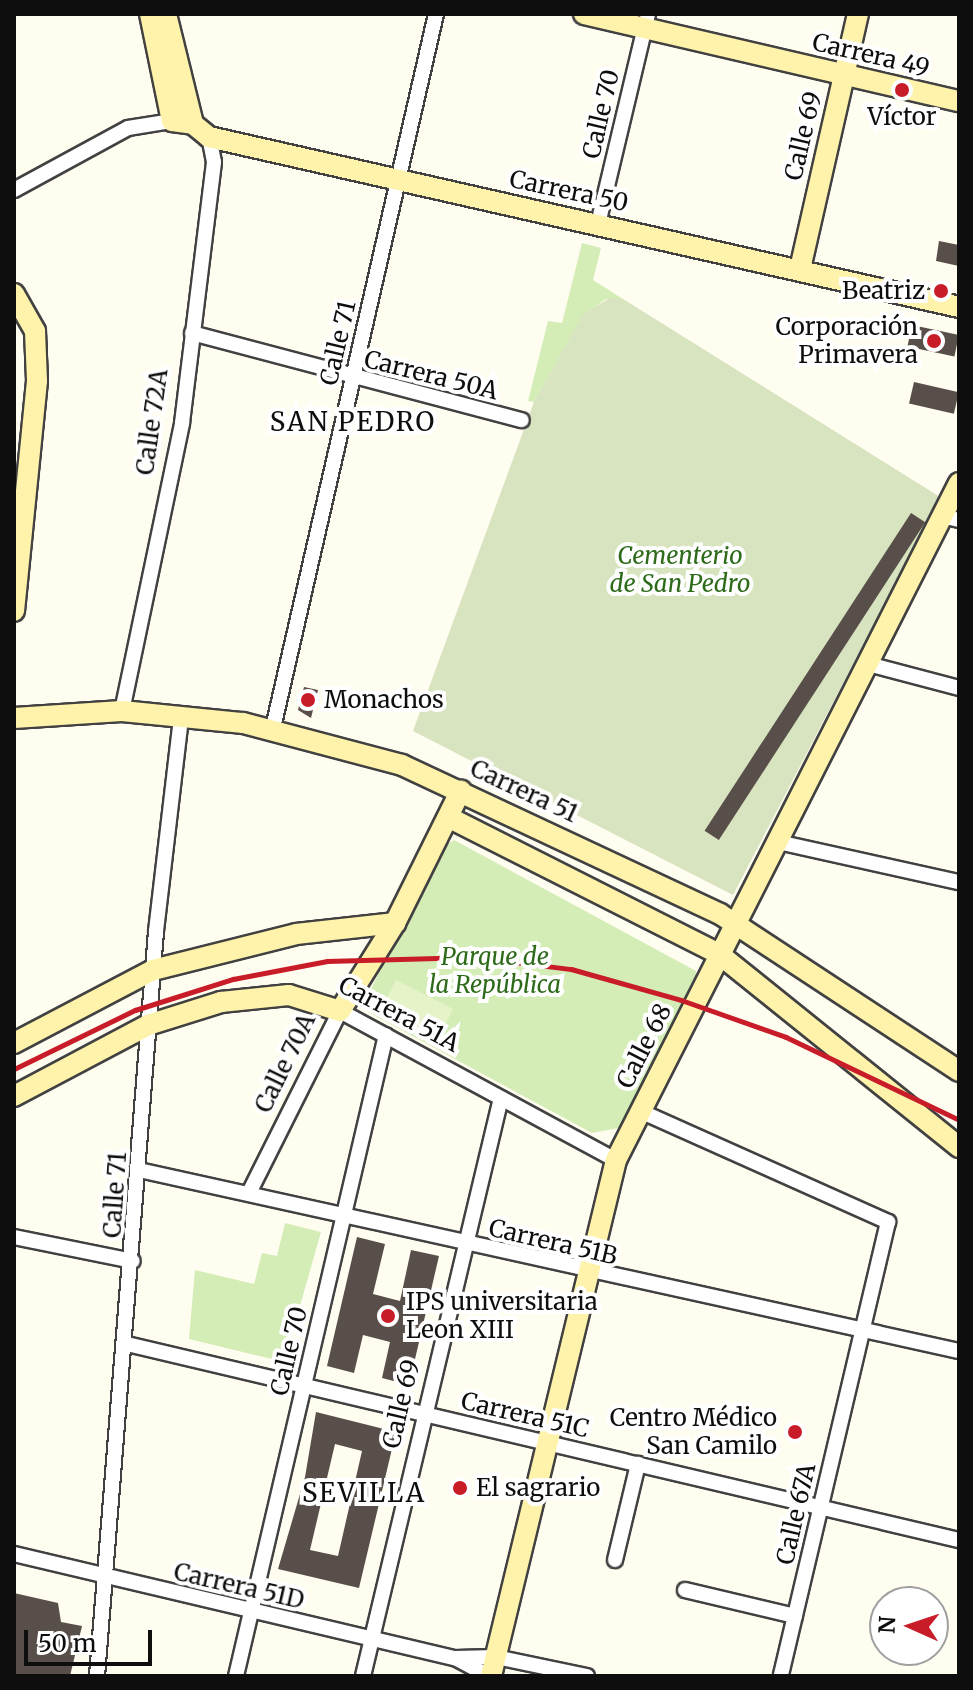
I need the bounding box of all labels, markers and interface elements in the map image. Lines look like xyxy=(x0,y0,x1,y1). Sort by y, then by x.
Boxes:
street label: Carrera 49 xyxy=(810,28,932,82)
street label: Calle 70 xyxy=(577,67,625,161)
marker: Víctor xyxy=(893,81,911,99)
street label: Calle 69 xyxy=(779,89,827,183)
place label: Víctor xyxy=(868,103,936,131)
street label: Carrera 50 xyxy=(507,164,631,218)
place label: Beatriz xyxy=(842,277,925,305)
marker: Beatriz xyxy=(932,282,950,300)
street label: Calle 71 xyxy=(314,298,362,388)
place label: Corporación Primavera xyxy=(775,313,918,369)
marker: Corporación Primavera xyxy=(925,332,943,350)
street label: Carrera 50A xyxy=(361,344,501,406)
street label: Calle 72A xyxy=(130,367,174,477)
district label: SAN PEDRO xyxy=(270,406,436,438)
park label: Cementerio de San Pedro xyxy=(610,542,750,598)
place label: Monachos xyxy=(324,686,444,714)
marker: Monachos xyxy=(299,691,317,709)
street label: Carrera 51 xyxy=(466,754,582,828)
park label: Parque de la República xyxy=(429,943,561,999)
street label: Carrera 51A xyxy=(334,970,464,1058)
street label: Calle 68 xyxy=(611,999,677,1093)
street label: Calle 70A xyxy=(249,1009,321,1117)
street label: Calle 71 xyxy=(98,1151,132,1239)
street label: Carrera 51B xyxy=(486,1213,620,1271)
place label: IPS universitaria Leon XIII xyxy=(406,1288,598,1344)
street label: Calle 70 xyxy=(265,1304,313,1398)
marker: IPS universitaria Leon XIII xyxy=(377,1305,399,1327)
street label: Calle 69 xyxy=(377,1357,425,1451)
street label: Carrera 51C xyxy=(458,1386,592,1444)
place label: Centro Médico San Camilo xyxy=(610,1404,777,1460)
marker: Centro Médico San Camilo xyxy=(784,1421,806,1443)
street label: Calle 67A xyxy=(770,1461,822,1567)
place label: El sagrario xyxy=(476,1474,600,1502)
district label: SEVILLA xyxy=(302,1477,426,1509)
marker: El sagrario xyxy=(451,1479,469,1497)
street label: Carrera 51D xyxy=(171,1557,307,1615)
north arrow xyxy=(869,1586,949,1666)
scale bar xyxy=(28,1614,156,1664)
text: N xyxy=(873,1615,901,1634)
text: 50 m xyxy=(38,1628,97,1659)

